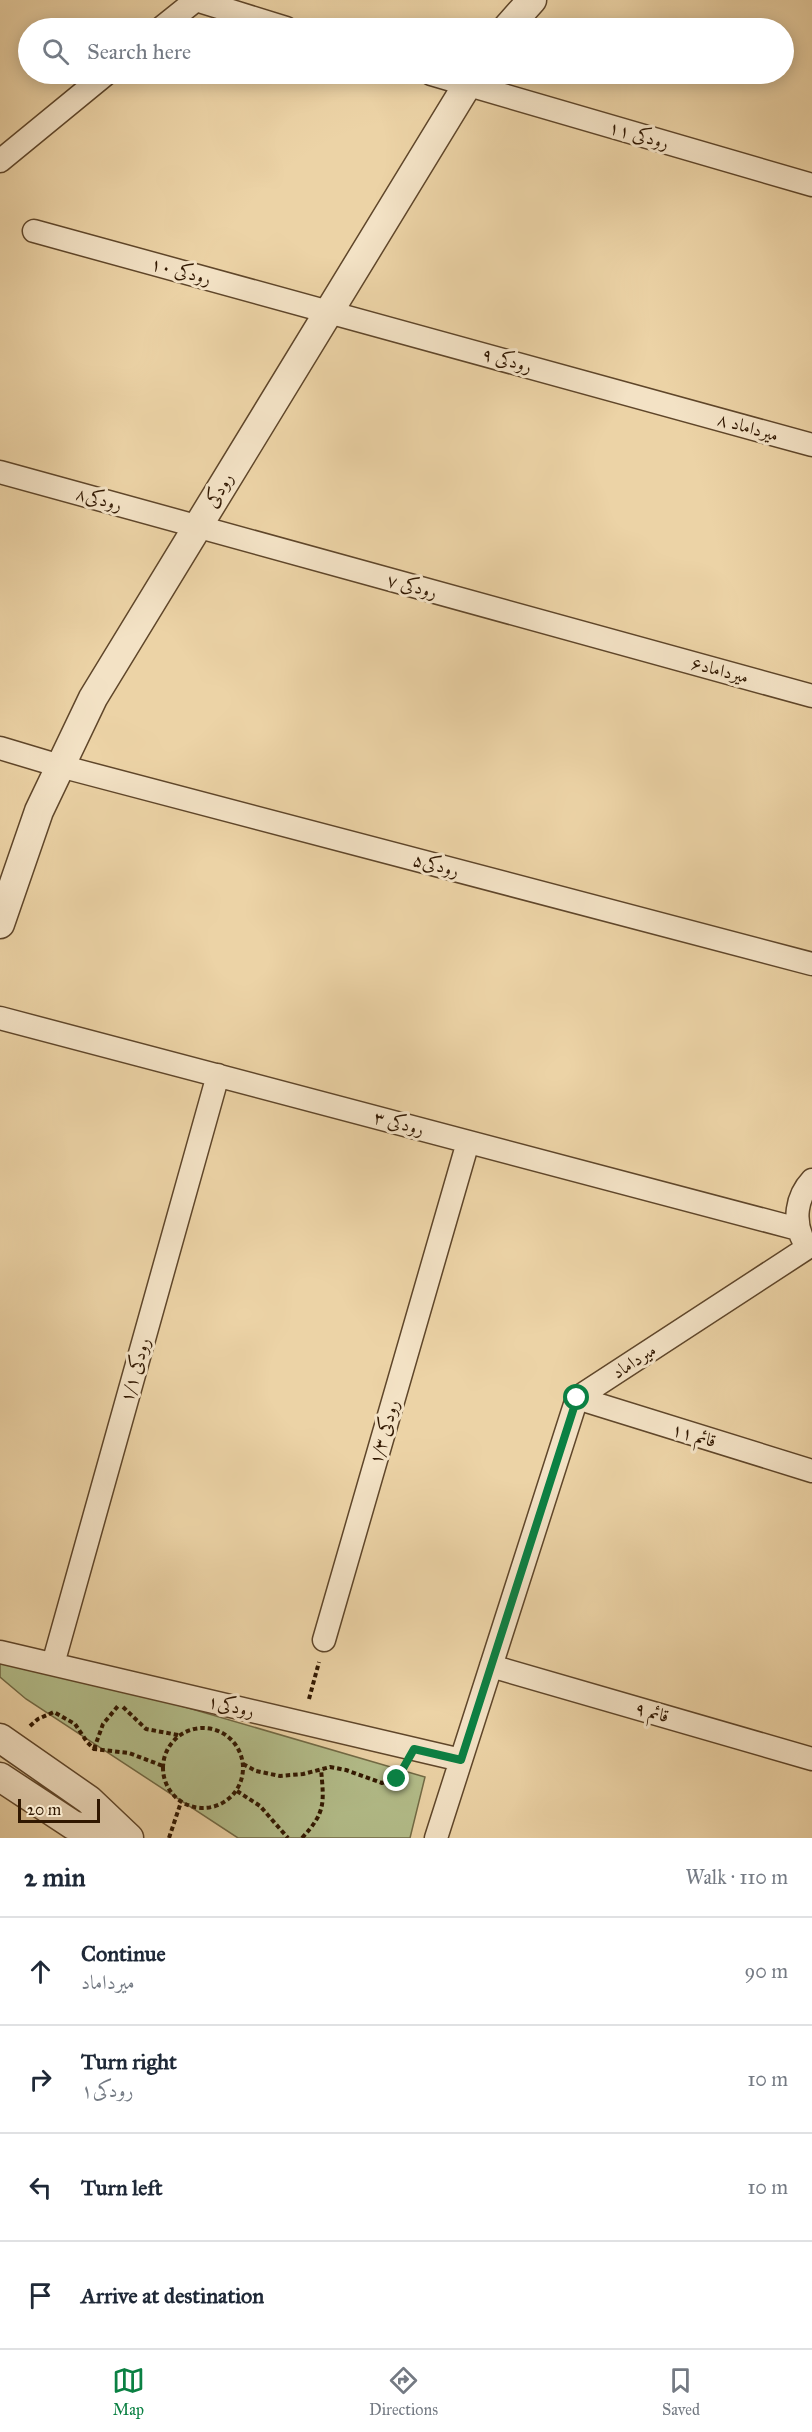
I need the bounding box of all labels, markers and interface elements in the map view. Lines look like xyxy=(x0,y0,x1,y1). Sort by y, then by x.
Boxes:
search box xyxy=(18,18,794,84)
icon: search xyxy=(39,35,72,68)
text: Search here xyxy=(87,38,191,65)
street label: رودکی ۱۱ xyxy=(606,115,672,154)
street label: رودکی ۱۰ xyxy=(148,251,214,290)
street label: رودکی ۹ xyxy=(479,341,535,378)
street label: میرداماد ۸ xyxy=(715,408,781,446)
street label: رودکی xyxy=(199,468,238,511)
street label: رودکی۸ xyxy=(73,481,125,516)
street label: رودکی ۷ xyxy=(384,568,440,603)
street label: میرداماد۶ xyxy=(689,652,751,688)
street label: رودکی۵ xyxy=(410,847,462,882)
street label: رودکی ۳ xyxy=(371,1105,427,1140)
street label: رودکی ۱/۱ xyxy=(114,1335,155,1405)
street label: میرداماد xyxy=(608,1339,660,1383)
route start xyxy=(563,1384,589,1410)
street label: رودکی ۱/۳ xyxy=(363,1397,404,1467)
street label: قائم ۱۱ xyxy=(668,1418,719,1457)
street label: رودکی۱ xyxy=(206,1689,257,1722)
street label: قائم ۹ xyxy=(631,1697,672,1732)
route end xyxy=(383,1765,409,1791)
scale bar xyxy=(18,1796,100,1824)
text: 20 m xyxy=(27,1800,61,1819)
text: 2 min xyxy=(24,1861,85,1893)
text: Walk · 110 m xyxy=(685,1865,788,1889)
text: Continue xyxy=(81,1940,166,1967)
icon: ahead xyxy=(24,1955,57,1988)
text: 90 m xyxy=(745,1959,788,1983)
text: میرداماد xyxy=(81,1970,134,1994)
text: Turn right xyxy=(81,2048,177,2075)
icon: right xyxy=(24,2063,57,2096)
text: 10 m xyxy=(747,2067,788,2091)
text: رودکی۱ xyxy=(81,2078,133,2102)
icon: left xyxy=(24,2171,57,2204)
text: Turn left xyxy=(81,2174,163,2201)
text: 10 m xyxy=(747,2175,788,2199)
icon: arrive xyxy=(24,2279,57,2312)
text: Arrive at destination xyxy=(81,2282,264,2309)
tab: Map xyxy=(112,2364,145,2419)
tab: Directions xyxy=(369,2364,438,2419)
tab: Saved xyxy=(662,2364,700,2419)

